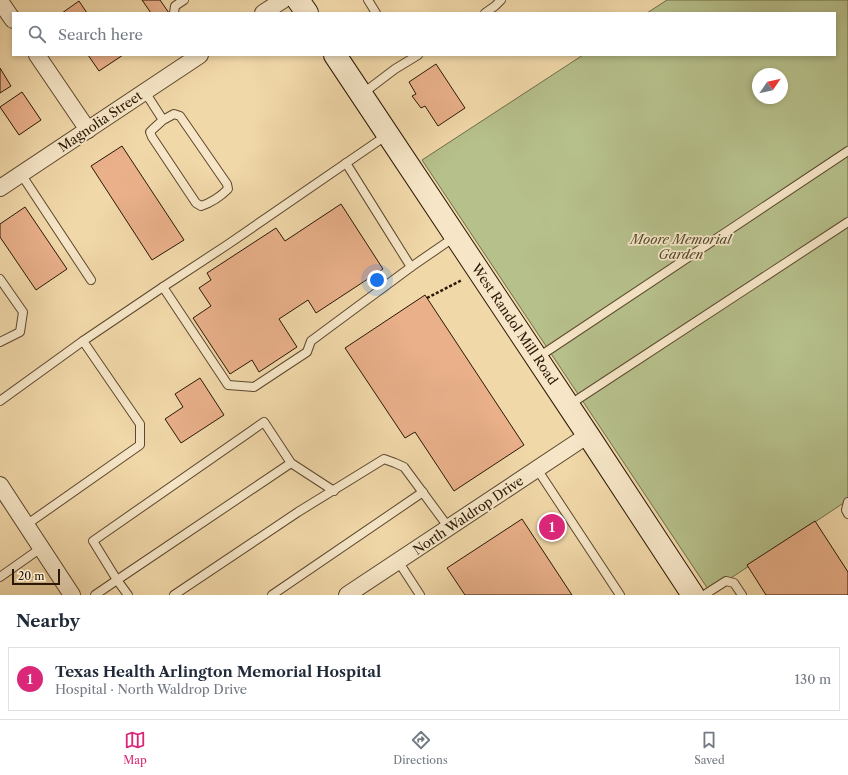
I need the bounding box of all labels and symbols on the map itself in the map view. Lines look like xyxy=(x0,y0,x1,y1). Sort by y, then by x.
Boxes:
north arrow xyxy=(752,68,788,104)
street label: Magnolia Street xyxy=(55,87,145,155)
park label: Moore Memorial Garden xyxy=(629,231,733,262)
street label: West Randol Mill Road xyxy=(468,260,561,387)
your location xyxy=(367,270,387,290)
street label: North Waldrop Drive xyxy=(410,472,526,558)
pin: 1 xyxy=(539,512,565,542)
scale bar xyxy=(12,567,60,586)

